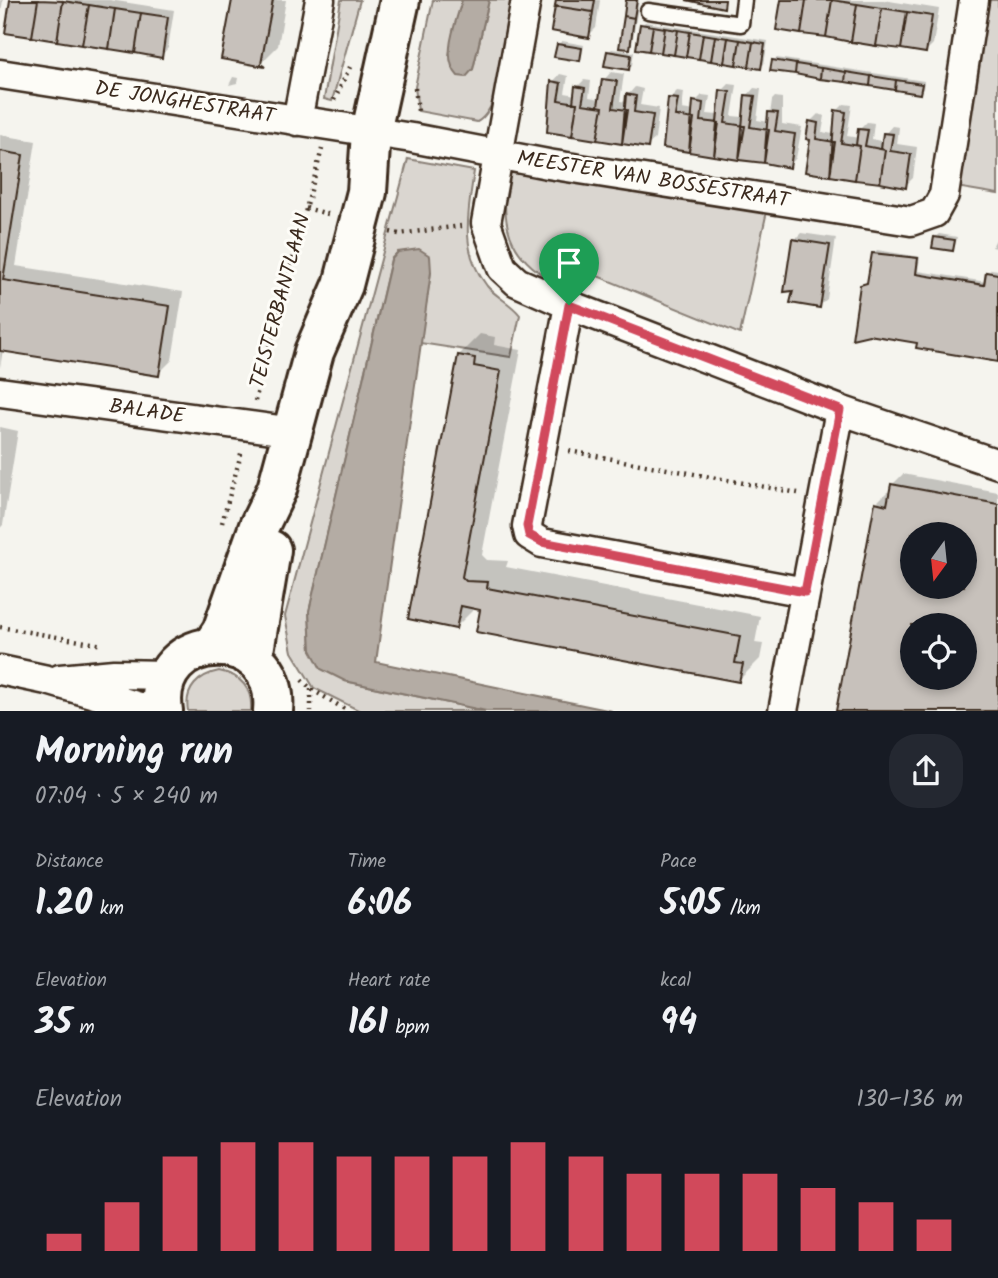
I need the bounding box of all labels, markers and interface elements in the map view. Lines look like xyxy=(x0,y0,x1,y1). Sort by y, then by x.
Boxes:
street label: DE JONGHESTRAAT xyxy=(93,72,279,134)
street label: MEESTER VAN BOSSESTRAAT xyxy=(514,142,793,218)
street label: TEISTERBANTLAAN xyxy=(242,210,320,392)
pin xyxy=(539,233,599,305)
icon: arrive xyxy=(550,244,588,282)
street label: BALADE xyxy=(107,390,188,434)
north arrow xyxy=(900,522,976,598)
map controls xyxy=(900,522,977,690)
button: locate xyxy=(900,613,977,690)
text: Morning run xyxy=(35,723,233,783)
button: share xyxy=(889,734,963,808)
text: 07:04 · 5 × 240 m xyxy=(35,779,218,815)
text: Distance xyxy=(35,847,103,877)
text: Time xyxy=(348,847,386,877)
text: Pace xyxy=(660,847,697,877)
text: 1.20 xyxy=(35,877,92,933)
text: 6:06 xyxy=(348,877,412,933)
text: 5:05 xyxy=(660,877,722,933)
text: km xyxy=(92,894,124,924)
text: /km xyxy=(722,894,761,924)
text: Elevation xyxy=(35,966,107,996)
text: Heart rate xyxy=(348,966,430,996)
text: kcal xyxy=(660,966,691,996)
text: 35 xyxy=(35,996,72,1052)
text: 161 xyxy=(348,996,388,1052)
text: 94 xyxy=(660,996,697,1052)
text: m xyxy=(72,1013,95,1043)
text: bpm xyxy=(388,1013,430,1043)
text: Elevation xyxy=(35,1082,122,1118)
text: 130–136 m xyxy=(856,1082,963,1118)

